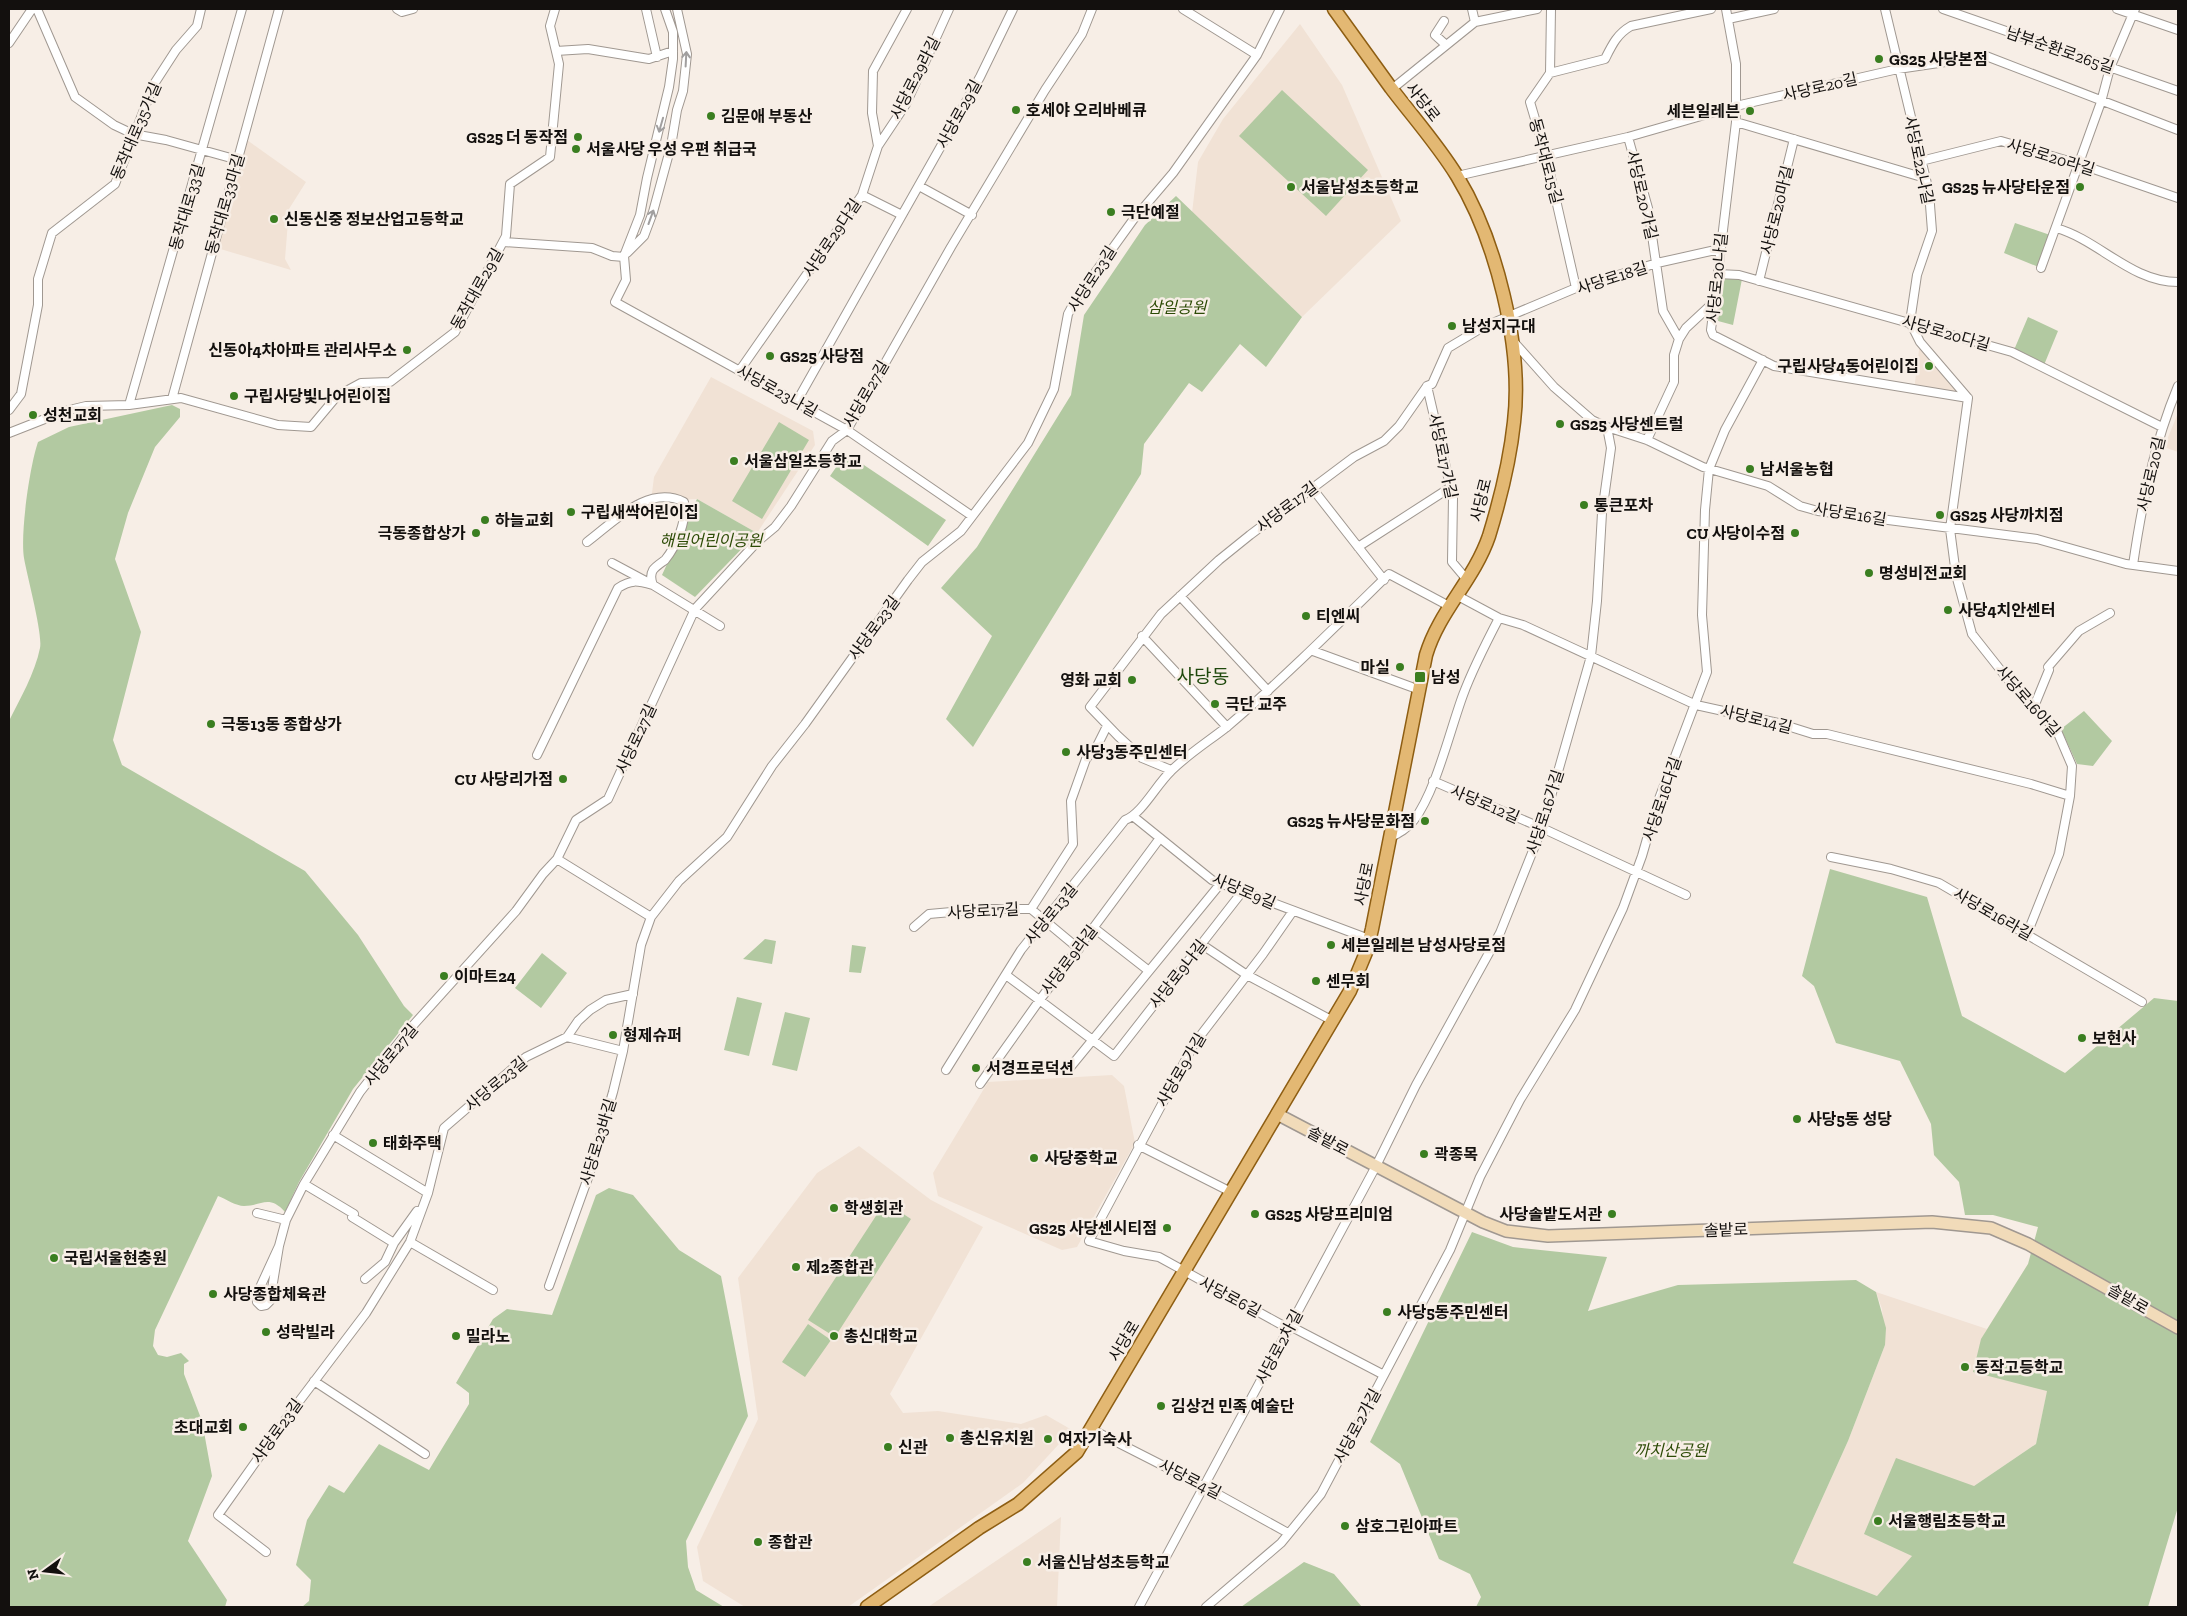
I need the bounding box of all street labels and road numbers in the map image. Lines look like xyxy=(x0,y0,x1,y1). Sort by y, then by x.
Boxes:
street label: 남부순환로265길 xyxy=(2003,23,2117,77)
street label: 사당로29라길 xyxy=(886,33,944,123)
street label: 사당로20길 xyxy=(1781,69,1859,105)
street label: 사당로29길 xyxy=(932,76,986,152)
street label: 동작대로35가길 xyxy=(107,79,165,183)
street label: 사당로 xyxy=(1402,79,1444,125)
street label: 사당로22나길 xyxy=(1900,114,1938,206)
street label: 동작대로15길 xyxy=(1525,116,1567,206)
street label: 사당로20라길 xyxy=(2005,135,2097,179)
street label: 사당로20가길 xyxy=(1623,148,1661,242)
street label: 동작대로33마길 xyxy=(202,151,248,257)
street label: 동작대로33길 xyxy=(166,161,208,253)
street label: 사당로20마길 xyxy=(1757,164,1797,256)
street label: 사당로29다길 xyxy=(799,195,865,281)
street label: 사당로20나길 xyxy=(1703,232,1731,324)
street label: 사당로23길 xyxy=(1064,242,1120,316)
street label: 동작대로29길 xyxy=(447,245,507,333)
street label: 사당로18길 xyxy=(1574,258,1650,298)
street label: 사당로20다길 xyxy=(1900,311,1992,355)
street label: 사당로27길 xyxy=(839,357,893,431)
street label: 사당로23나길 xyxy=(733,361,821,421)
street label: 사당로17가길 xyxy=(1425,411,1461,501)
street label: 사당로20길 xyxy=(2133,435,2169,513)
street label: 사당로 xyxy=(1466,476,1496,524)
street label: 사당로17길 xyxy=(1252,478,1322,536)
street label: 사당로16길 xyxy=(1812,499,1888,529)
street label: 사당로23길 xyxy=(844,592,904,664)
street label: 사당로16아길 xyxy=(1992,661,2064,741)
street label: 사당로27길 xyxy=(612,701,660,777)
street label: 사당로14길 xyxy=(1718,701,1794,737)
street label: 사당로16다길 xyxy=(1639,754,1685,844)
street label: 사당로16가길 xyxy=(1522,767,1568,857)
street label: 사당로12길 xyxy=(1448,781,1522,827)
street label: 사당로 xyxy=(1350,860,1378,907)
street label: 사당로9길 xyxy=(1209,869,1279,913)
street label: 사당로13길 xyxy=(1021,880,1081,948)
street label: 사당로16라길 xyxy=(1950,884,2036,944)
street label: 사당로17길 xyxy=(946,900,1020,922)
street label: 사당로9라길 xyxy=(1037,921,1101,999)
street label: 사당로9나길 xyxy=(1145,936,1211,1012)
street label: 사당로27길 xyxy=(360,1020,422,1090)
street label: 사당로9가길 xyxy=(1152,1030,1210,1110)
street label: 사당로23길 xyxy=(461,1053,531,1115)
street label: 사당로23바길 xyxy=(576,1096,620,1188)
street label: 솔밭로 xyxy=(1304,1122,1352,1160)
street label: 솔밭로 xyxy=(1704,1220,1749,1240)
street label: 사당로6길 xyxy=(1196,1273,1264,1321)
street label: 솔밭로 xyxy=(2104,1280,2152,1318)
street label: 사당로2차길 xyxy=(1251,1306,1307,1388)
street label: 사당로 xyxy=(1104,1317,1144,1365)
street label: 사당로2가길 xyxy=(1329,1385,1385,1467)
street label: 사당로23길 xyxy=(247,1395,307,1467)
street label: 사당로4길 xyxy=(1156,1455,1224,1503)

